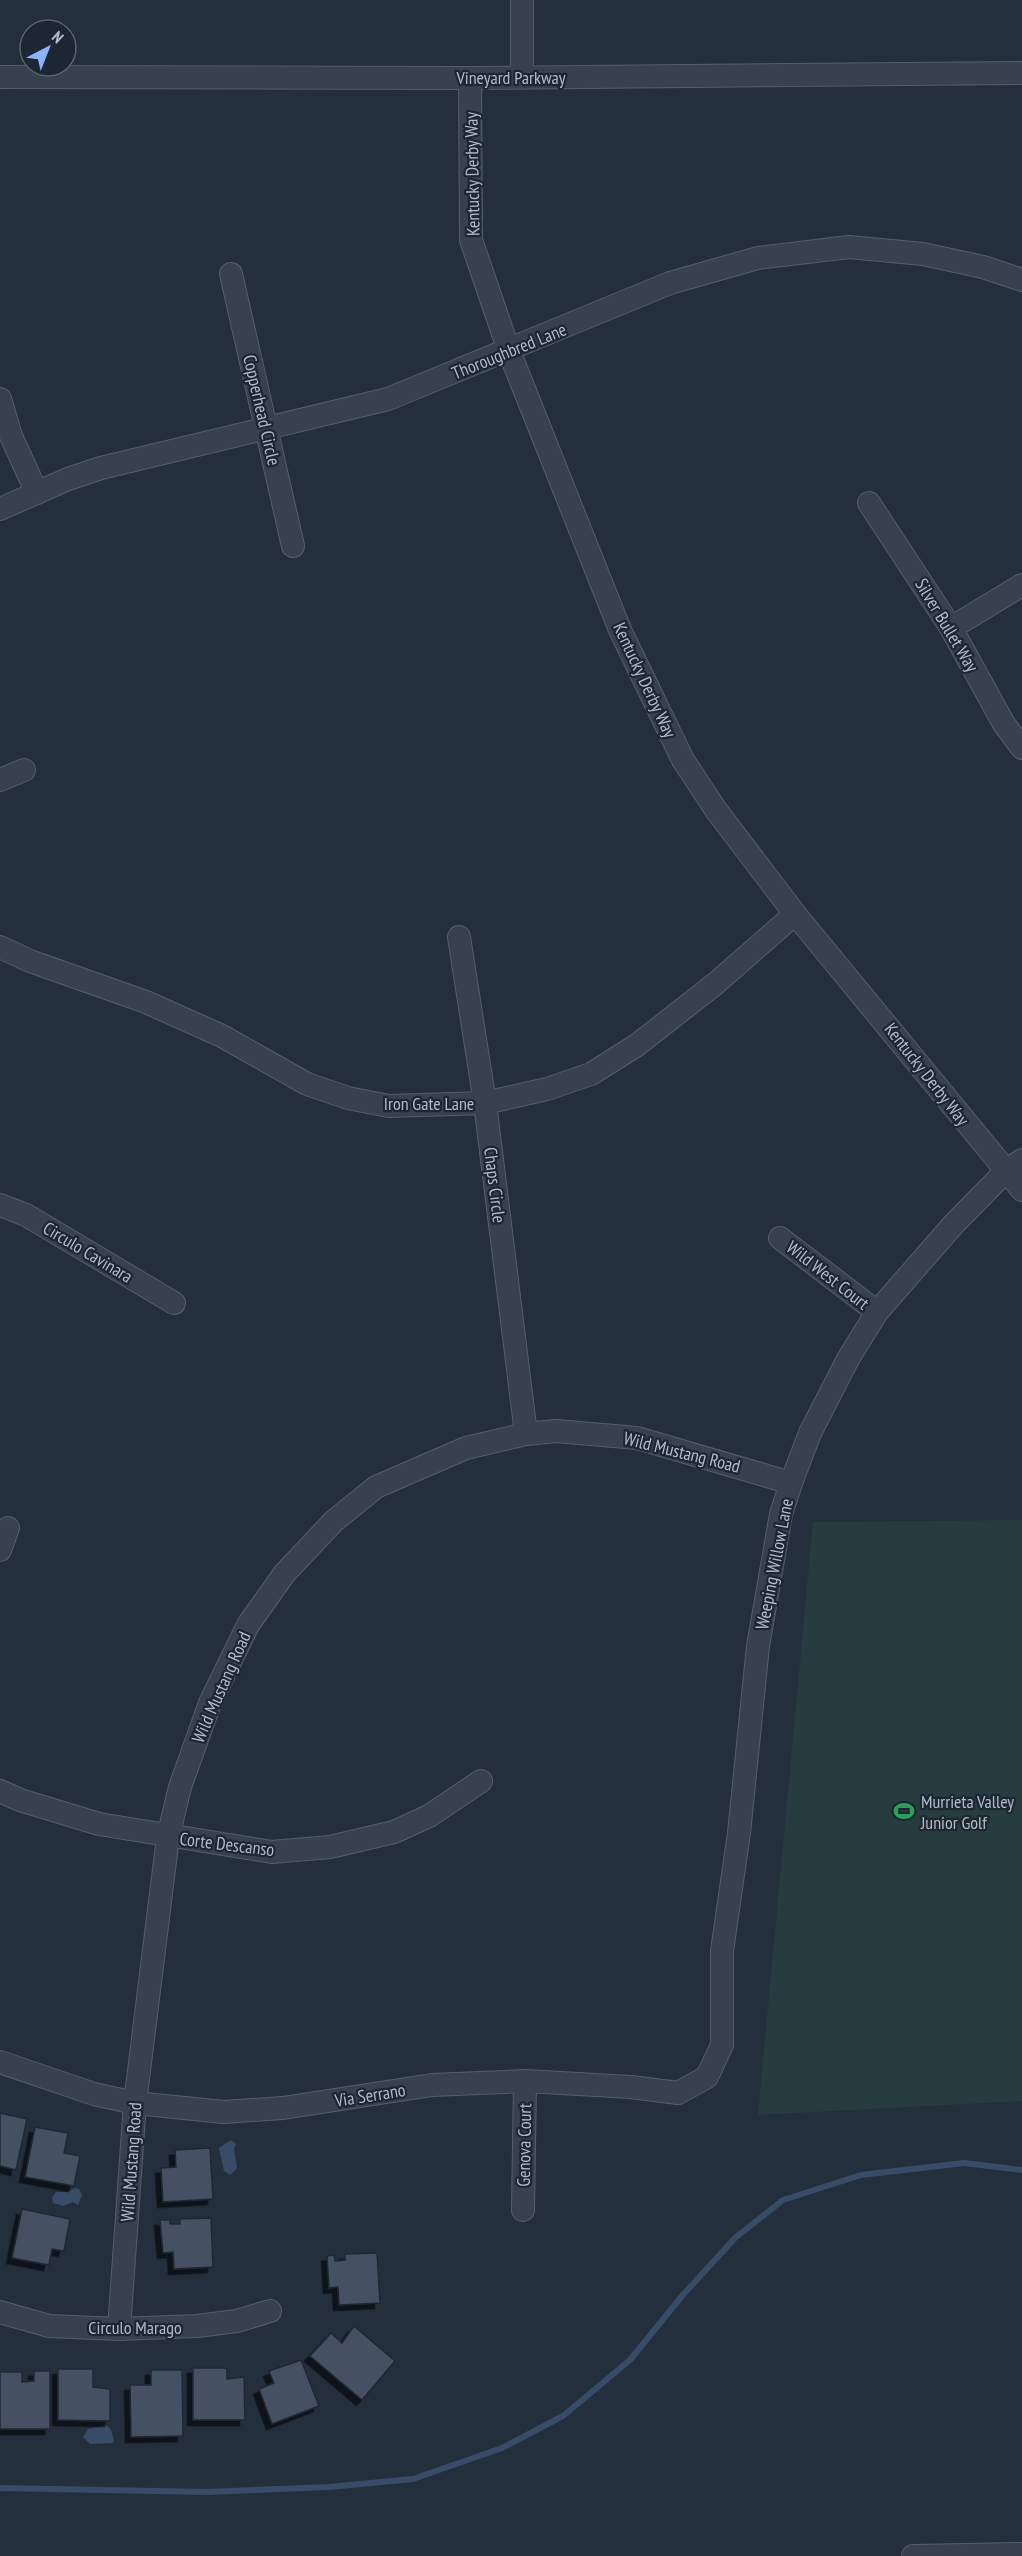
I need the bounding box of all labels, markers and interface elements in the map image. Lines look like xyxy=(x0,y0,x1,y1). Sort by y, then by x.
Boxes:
north arrow xyxy=(18,18,78,78)
text: N xyxy=(48,27,68,47)
street label: Vineyard Parkway xyxy=(455,66,566,89)
street label: Kentucky Derby Way xyxy=(459,111,485,236)
street label: Thoroughbred Lane xyxy=(448,318,570,384)
street label: Copperhead Circle xyxy=(238,352,286,468)
street label: Silver Bullet Way xyxy=(910,574,984,676)
street label: Kentucky Derby Way xyxy=(608,619,682,741)
street label: Kentucky Derby Way xyxy=(880,1018,974,1130)
street label: Iron Gate Lane xyxy=(384,1092,474,1115)
street label: Chaps Circle xyxy=(479,1146,511,1224)
street label: Circulo Cavinara xyxy=(39,1216,137,1288)
street label: Wild West Court xyxy=(782,1235,874,1315)
street label: Wild Mustang Road xyxy=(621,1426,743,1478)
street label: Weeping Willow Lane xyxy=(750,1497,798,1631)
street label: Wild Mustang Road xyxy=(186,1628,256,1746)
place label: Murrieta Valley Junior Golf xyxy=(920,1790,1014,1834)
sports icon: Murrieta Valley Junior Golf xyxy=(892,1799,916,1823)
street label: Corte Descanso xyxy=(178,1827,276,1861)
street label: Via Serrano xyxy=(332,2078,407,2112)
street label: Wild Mustang Road xyxy=(115,2102,147,2222)
street label: Genova Court xyxy=(512,2103,536,2187)
street label: Circulo Marago xyxy=(88,2316,182,2339)

